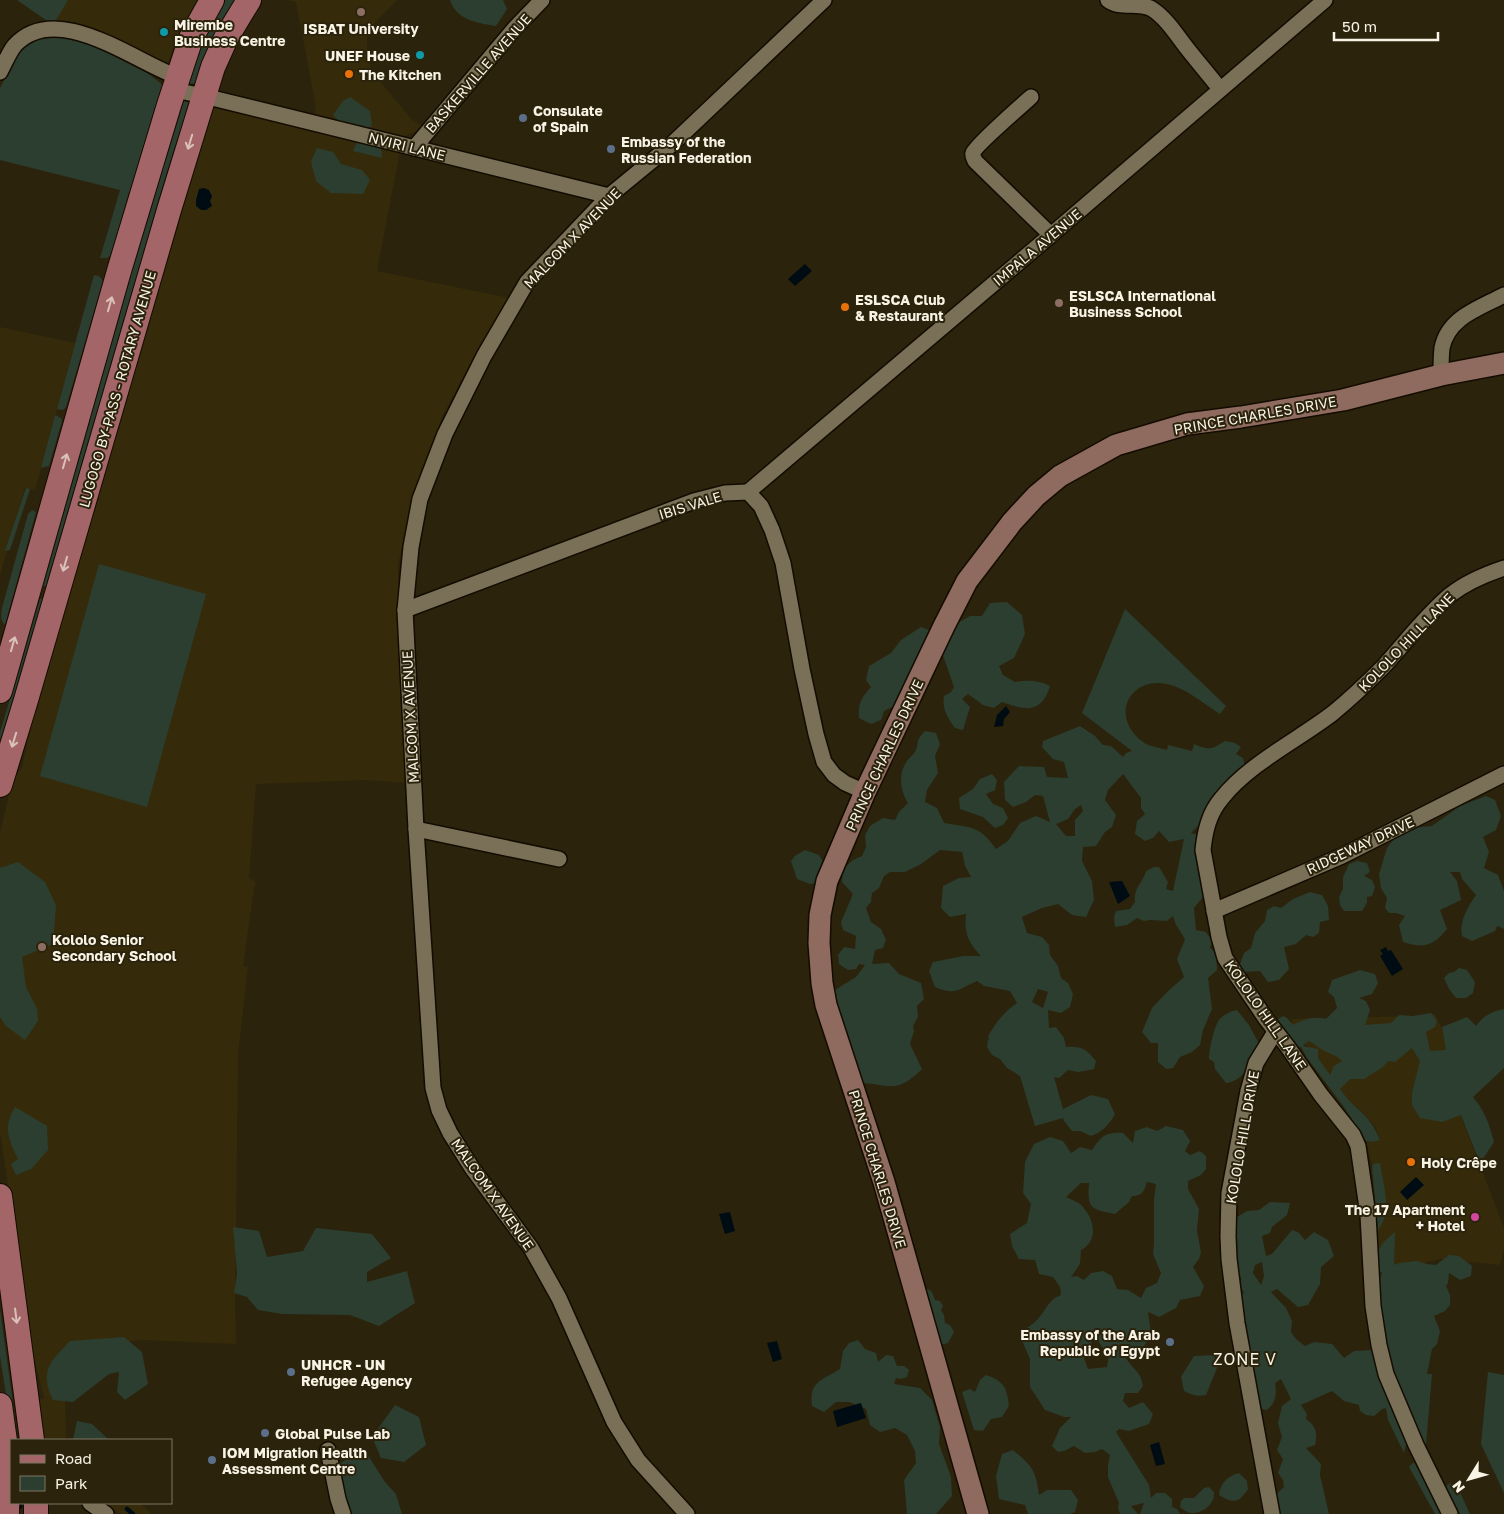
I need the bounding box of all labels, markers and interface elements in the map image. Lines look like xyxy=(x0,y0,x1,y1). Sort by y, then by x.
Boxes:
marker: ISBAT University xyxy=(355,6,367,18)
street label: BASKERVILLE AVENUE xyxy=(422,10,534,136)
scale bar xyxy=(1334,10,1438,42)
place label: Mirembe Business Centre xyxy=(174,16,286,49)
text: 50 m xyxy=(1342,17,1377,35)
place label: ISBAT University xyxy=(303,20,419,37)
marker: Mirembe Business Centre xyxy=(158,26,170,38)
place label: UNEF House xyxy=(325,47,410,64)
marker: UNEF House xyxy=(414,49,426,61)
place label: The Kitchen xyxy=(359,66,441,83)
marker: The Kitchen xyxy=(343,68,355,80)
place label: Consulate of Spain xyxy=(533,102,603,135)
marker: Consulate of Spain xyxy=(517,112,529,124)
street label: NVIRI LANE xyxy=(367,128,447,164)
place label: Embassy of the Russian Federation xyxy=(621,133,751,166)
one-way arrow xyxy=(184,134,194,150)
marker: Embassy of the Russian Federation xyxy=(605,143,617,155)
street label: MALCOM X AVENUE xyxy=(520,184,624,292)
street label: IMPALA AVENUE xyxy=(989,205,1085,289)
street label: LUGOGO BY-PASS - ROTARY AVENUE xyxy=(75,269,159,509)
place label: ESLSCA International Business School xyxy=(1069,287,1216,320)
place label: ESLSCA Club & Restaurant xyxy=(855,291,946,324)
one-way arrow xyxy=(105,297,115,313)
marker: ESLSCA International Business School xyxy=(1053,297,1065,309)
marker: ESLSCA Club & Restaurant xyxy=(839,301,851,313)
street label: PRINCE CHARLES DRIVE xyxy=(1172,392,1338,438)
one-way arrow xyxy=(61,453,70,469)
street label: IBIS VALE xyxy=(657,487,723,523)
one-way arrow xyxy=(60,556,70,572)
street label: KOLOLO HILL LANE xyxy=(1355,589,1457,695)
one-way arrow xyxy=(9,637,19,653)
street label: MALCOM X AVENUE xyxy=(398,650,422,784)
street label: PRINCE CHARLES DRIVE xyxy=(841,677,927,833)
one-way arrow xyxy=(9,732,19,748)
street label: RIDGEWAY DRIVE xyxy=(1303,813,1417,877)
place label: Kololo Senior Secondary School xyxy=(52,931,177,964)
marker: Kololo Senior Secondary School xyxy=(36,941,48,953)
street label: KOLOLO HILL LANE xyxy=(1222,957,1310,1073)
street label: KOLOLO HILL DRIVE xyxy=(1222,1069,1262,1205)
street label: PRINCE CHARLES DRIVE xyxy=(846,1088,910,1250)
street label: MALCOM X AVENUE xyxy=(448,1135,538,1253)
place label: Holy Crêpe xyxy=(1421,1154,1497,1171)
marker: Holy Crêpe xyxy=(1405,1156,1417,1168)
place label: The 17 Apartment + Hotel xyxy=(1345,1201,1465,1234)
marker: The 17 Apartment + Hotel xyxy=(1469,1211,1481,1223)
one-way arrow xyxy=(11,1308,21,1324)
place label: Embassy of the Arab Republic of Egypt xyxy=(1020,1326,1160,1359)
marker: Embassy of the Arab Republic of Egypt xyxy=(1164,1336,1176,1348)
district label: ZONE V xyxy=(1213,1349,1277,1369)
place label: UNHCR - UN Refugee Agency xyxy=(301,1356,413,1389)
marker: UNHCR - UN Refugee Agency xyxy=(285,1366,297,1378)
place label: Global Pulse Lab xyxy=(275,1425,390,1442)
marker: Global Pulse Lab xyxy=(259,1427,271,1439)
legend xyxy=(10,1439,172,1504)
place label: IOM Migration Health Assessment Centre xyxy=(222,1444,367,1477)
text: Road xyxy=(55,1449,92,1467)
marker: IOM Migration Health Assessment Centre xyxy=(206,1454,218,1466)
north arrow xyxy=(1444,1454,1494,1504)
text: Park xyxy=(55,1474,88,1492)
text: N xyxy=(1448,1478,1468,1496)

